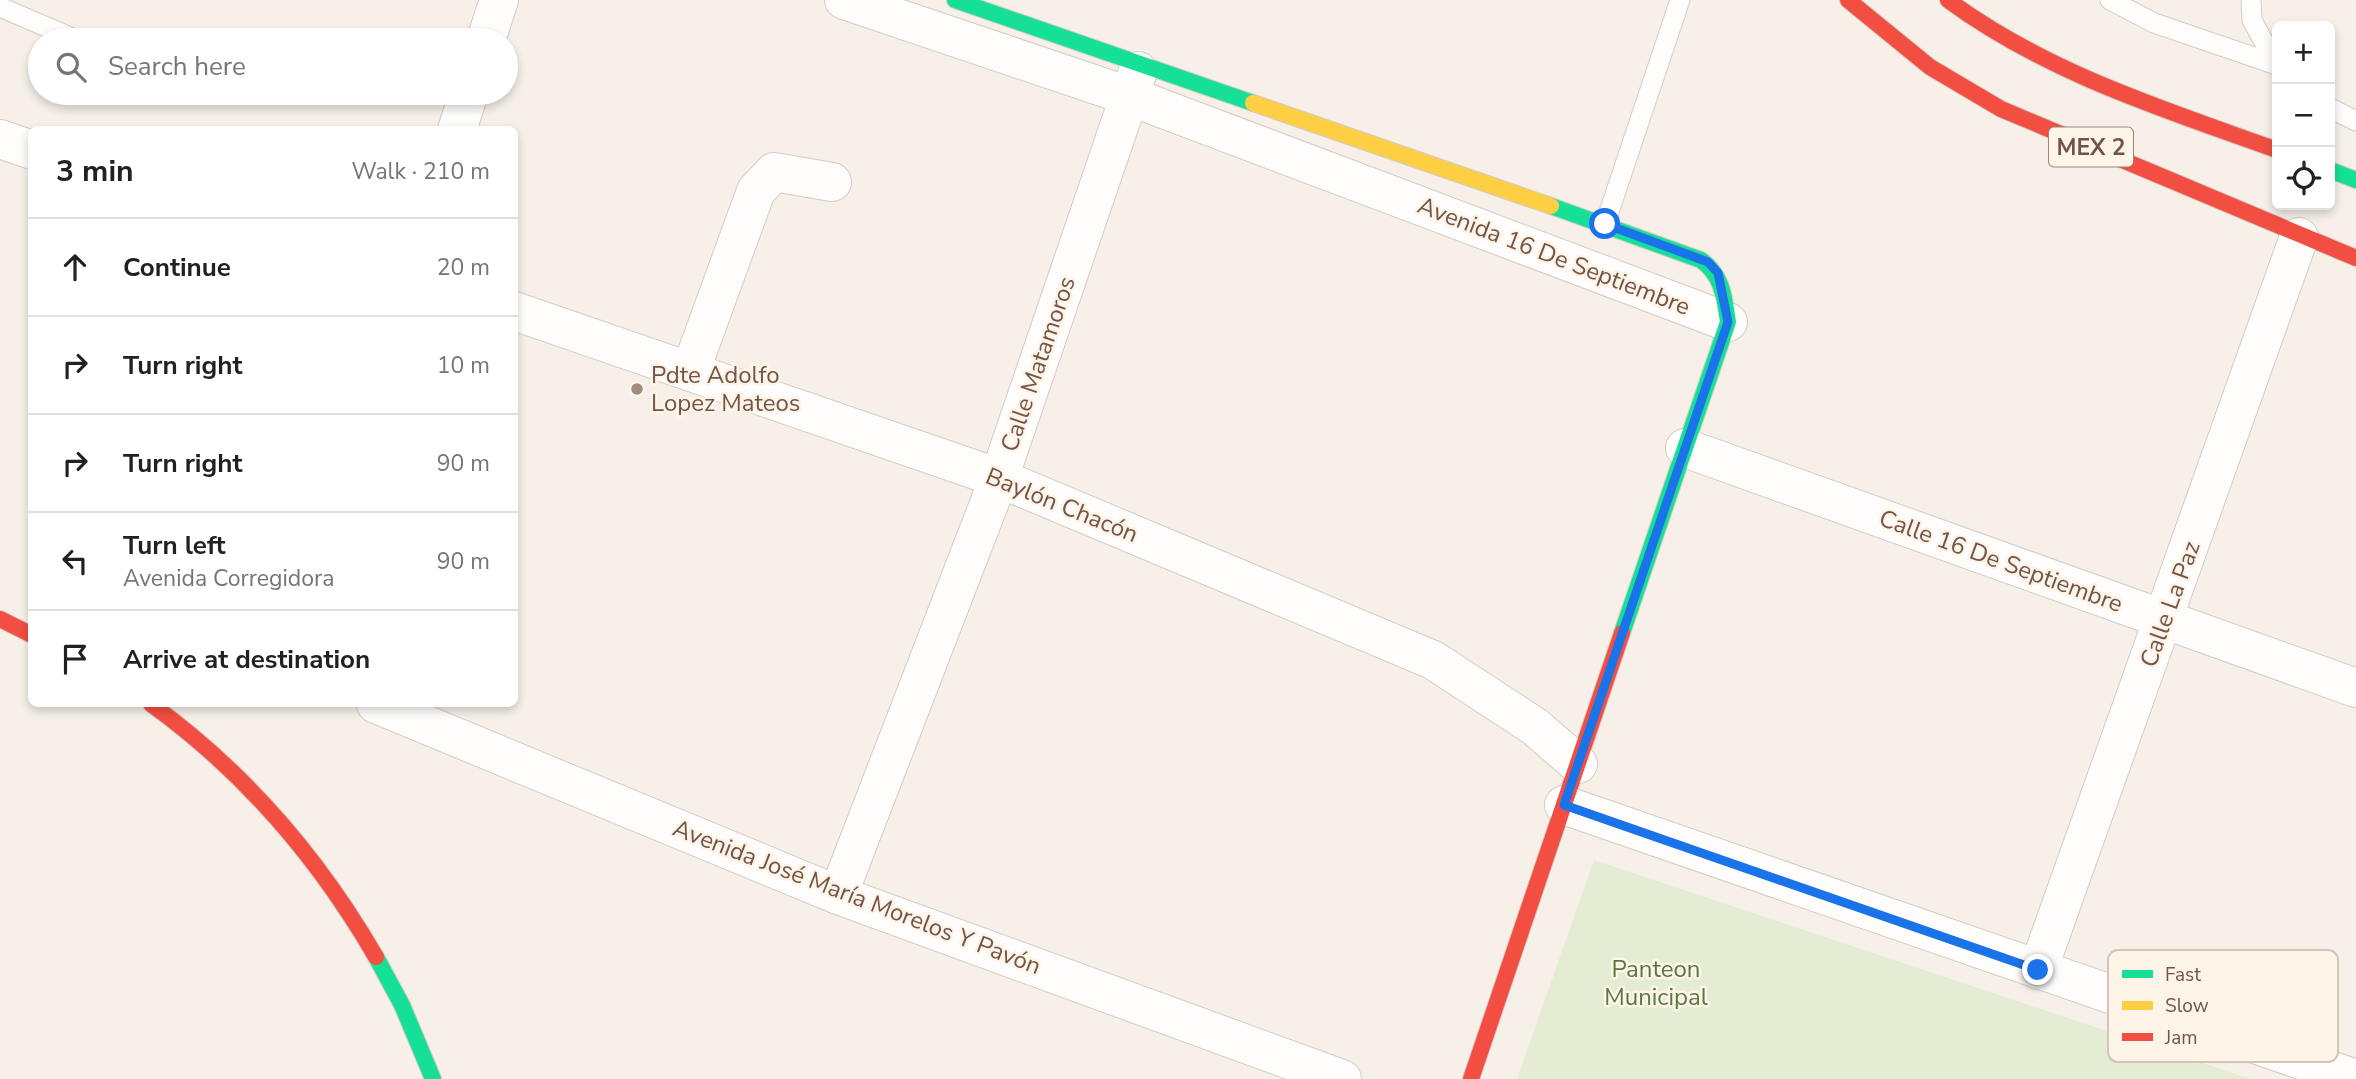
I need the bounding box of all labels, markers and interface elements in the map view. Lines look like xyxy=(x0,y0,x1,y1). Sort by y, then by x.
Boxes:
map controls xyxy=(2272,21,2335,210)
button: + xyxy=(2272,21,2335,84)
search box xyxy=(28,28,518,105)
icon: search xyxy=(52,48,90,86)
text: Search here xyxy=(108,49,246,84)
button: − xyxy=(2272,84,2335,147)
road number: MEX 2 xyxy=(2049,128,2133,166)
button: locate xyxy=(2272,147,2335,210)
text: 3 min xyxy=(56,151,134,192)
text: Walk · 210 m xyxy=(351,156,490,187)
street label: Avenida 16 De Septiembre xyxy=(1413,189,1695,323)
route start xyxy=(1589,208,1620,239)
icon: ahead xyxy=(56,248,94,286)
text: Continue xyxy=(123,250,231,285)
text: 20 m xyxy=(437,252,490,283)
street label: Calle Matamoros xyxy=(993,272,1083,456)
icon: right xyxy=(56,346,94,384)
text: Turn right xyxy=(123,348,242,383)
text: 10 m xyxy=(437,350,490,381)
place label: Pdte Adolfo Lopez Mateos xyxy=(651,359,800,419)
marker: Pdte Adolfo Lopez Mateos xyxy=(629,381,645,397)
icon: right xyxy=(56,444,94,482)
text: Turn right xyxy=(123,446,242,481)
text: 90 m xyxy=(437,448,490,479)
street label: Baylón Chacón xyxy=(981,460,1143,550)
street label: Calle 16 De Septiembre xyxy=(1875,502,2127,620)
text: Turn left xyxy=(123,528,226,563)
street label: Calle La Paz xyxy=(2132,537,2208,671)
icon: left xyxy=(56,542,94,580)
text: 90 m xyxy=(437,546,490,577)
text: Avenida Corregidora xyxy=(123,563,334,594)
icon: arrive xyxy=(56,640,94,678)
text: Arrive at destination xyxy=(123,642,370,677)
street label: Avenida José María Morelos Y Pavón xyxy=(668,812,1046,982)
legend xyxy=(2108,950,2338,1062)
park label: Panteon Municipal xyxy=(1604,953,1708,1013)
route end xyxy=(2022,954,2053,985)
text: Fast xyxy=(2165,962,2201,988)
text: Slow xyxy=(2165,993,2209,1019)
text: Jam xyxy=(2164,1025,2198,1051)

